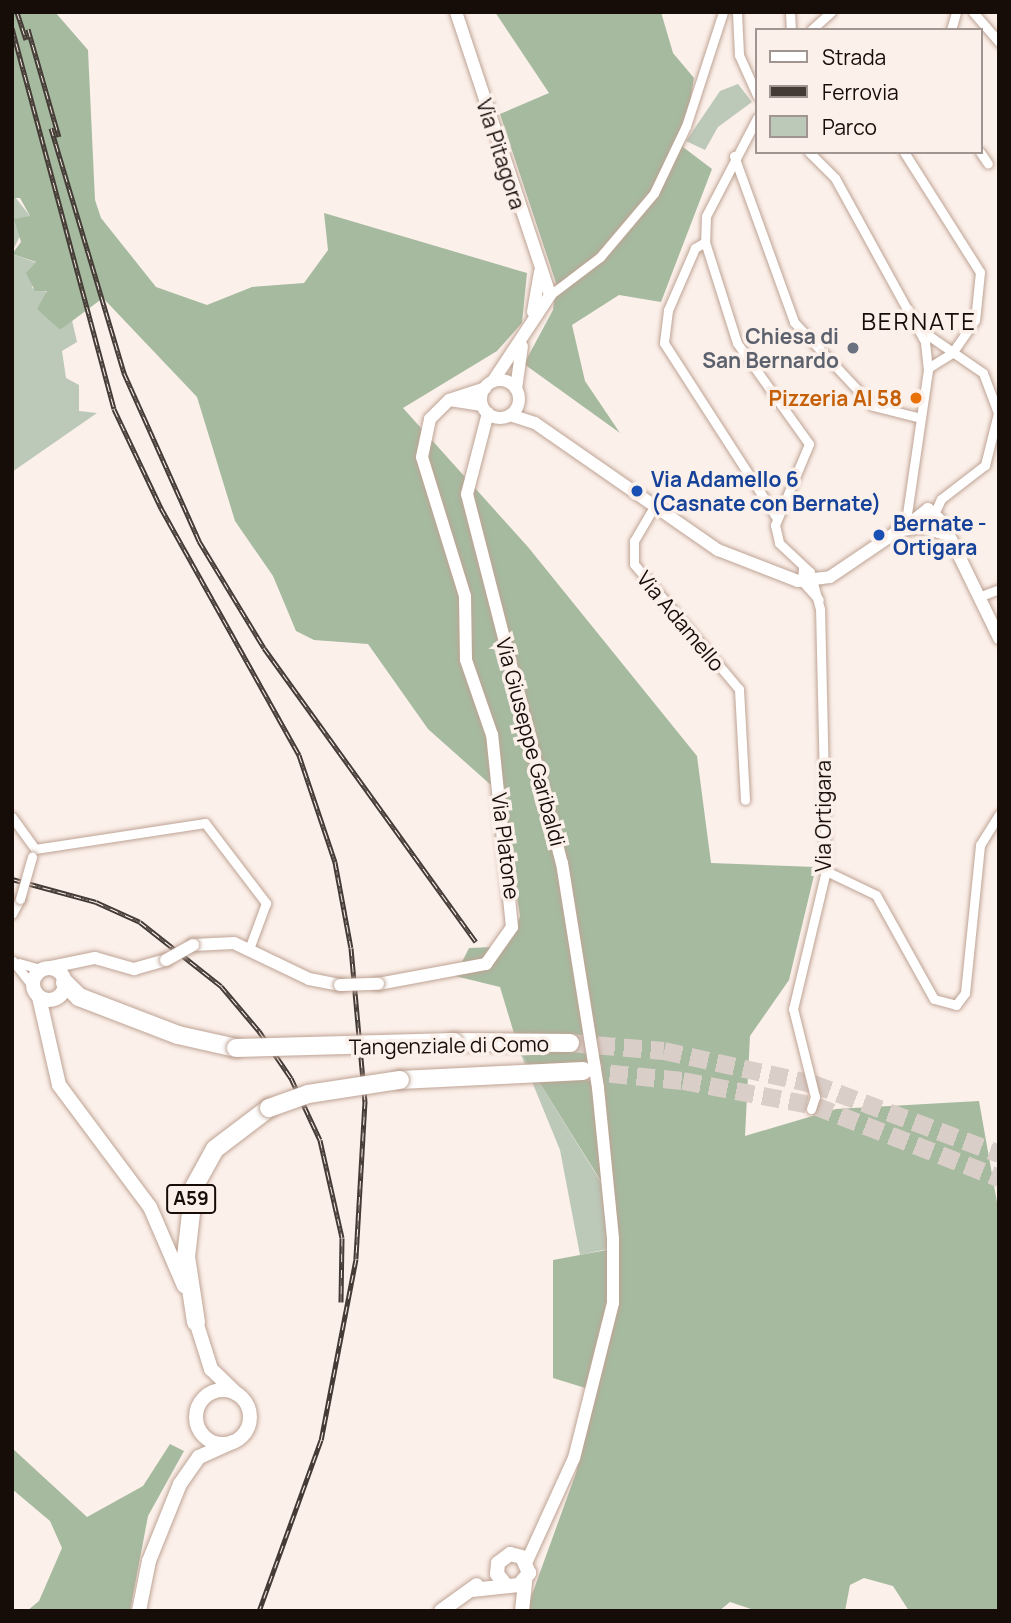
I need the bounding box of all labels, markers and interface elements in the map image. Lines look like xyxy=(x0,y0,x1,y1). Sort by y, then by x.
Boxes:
legend xyxy=(755,28,983,154)
text: Strada xyxy=(822,43,886,71)
text: Ferrovia xyxy=(822,78,899,106)
street label: Via Pitagora xyxy=(471,96,531,212)
text: Parco xyxy=(822,113,877,141)
district label: BERNATE xyxy=(862,307,976,335)
place label: Chiesa di San Bernardo xyxy=(702,323,839,373)
marker: Chiesa di San Bernardo xyxy=(845,340,861,356)
place label: Pizzeria Al 58 xyxy=(769,385,902,411)
marker: Pizzeria Al 58 xyxy=(908,390,924,406)
place label: Via Adamello 6 (Casnate con Bernate) xyxy=(651,466,881,516)
marker: Via Adamello 6 (Casnate con Bernate) xyxy=(629,483,645,499)
place label: Bernate - Ortigara xyxy=(893,510,987,560)
marker: Bernate - Ortigara xyxy=(871,527,887,543)
street label: Via Adamello xyxy=(632,566,730,676)
street label: Via Giuseppe Garibaldi xyxy=(491,635,571,849)
street label: Via Ortigara xyxy=(810,760,836,872)
street label: Via Platone xyxy=(487,791,525,901)
street label: Tangenziale di Como xyxy=(349,1031,549,1059)
road number: A59 xyxy=(165,1184,217,1214)

